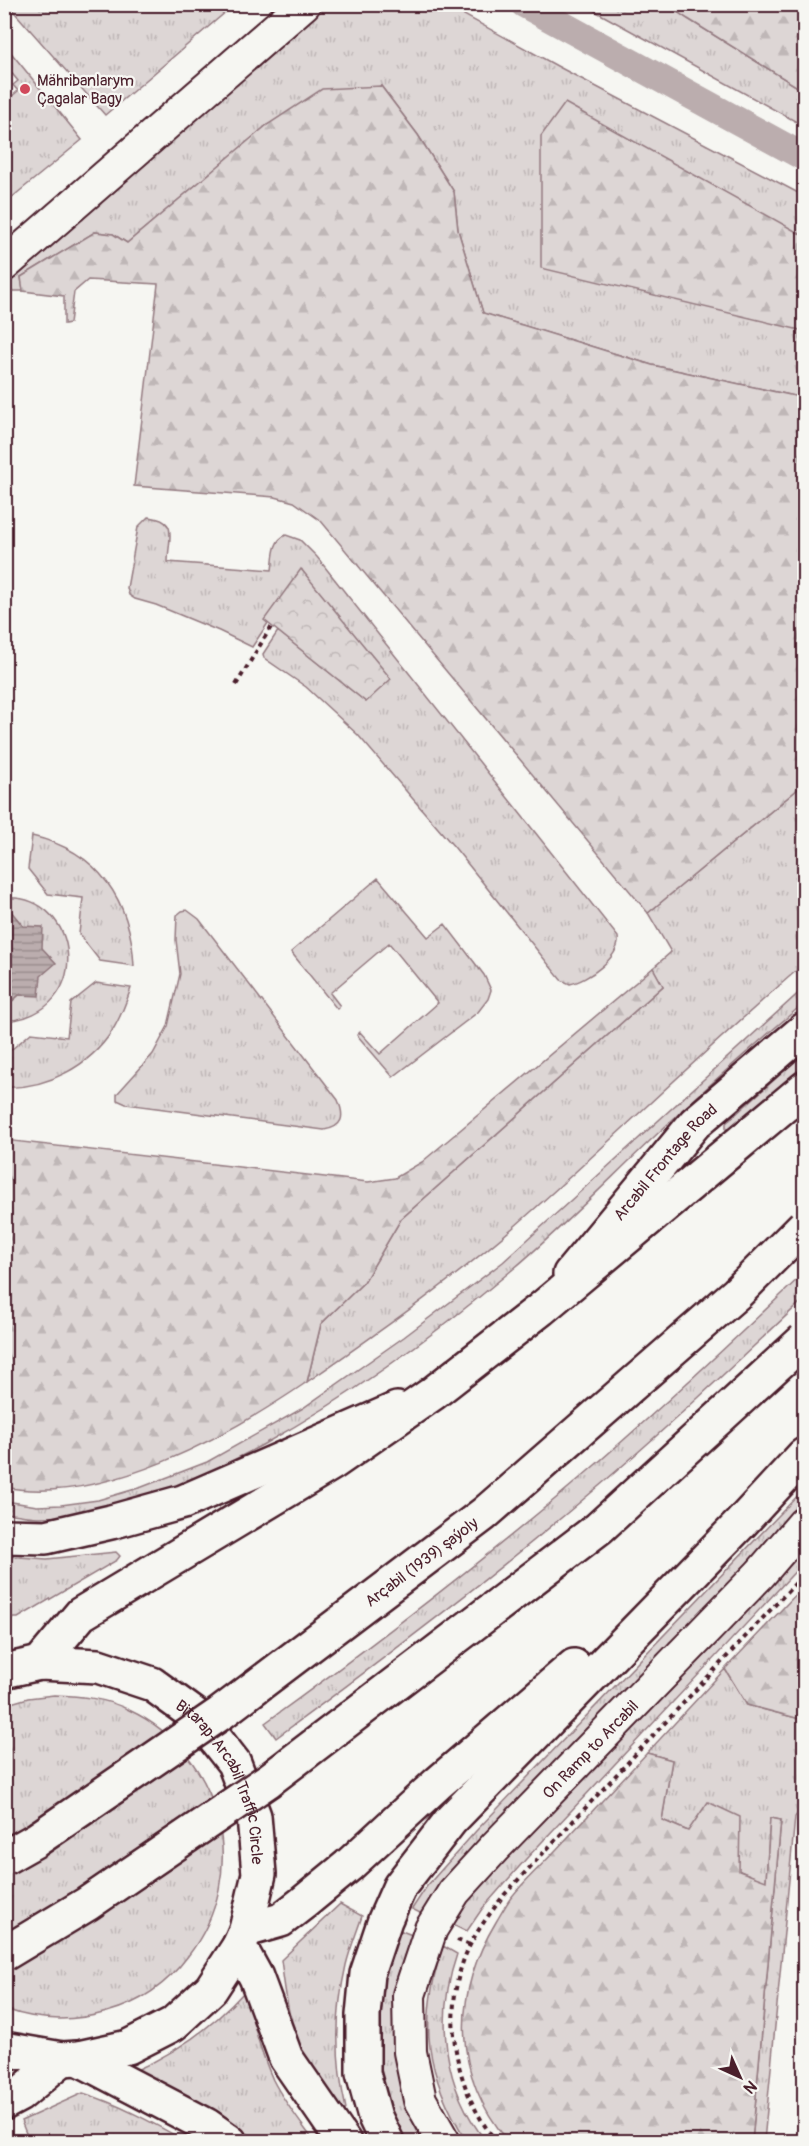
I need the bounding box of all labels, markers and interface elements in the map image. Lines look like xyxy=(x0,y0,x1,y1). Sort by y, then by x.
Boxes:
place label: Mähribanlarym Çagalar Bagy xyxy=(37,71,134,109)
marker: Mähribanlarym Çagalar Bagy xyxy=(18,82,32,96)
street label: Arcabil Frontage Road xyxy=(609,1100,721,1225)
street label: Arçabil (1939) şaýoly xyxy=(361,1513,482,1612)
street label: Bitarap-Arcabil Traffic Circle xyxy=(172,1696,267,1865)
street label: On Ramp to Arcabil xyxy=(539,1696,643,1803)
north arrow xyxy=(710,2047,770,2107)
text: N xyxy=(739,2076,761,2098)

